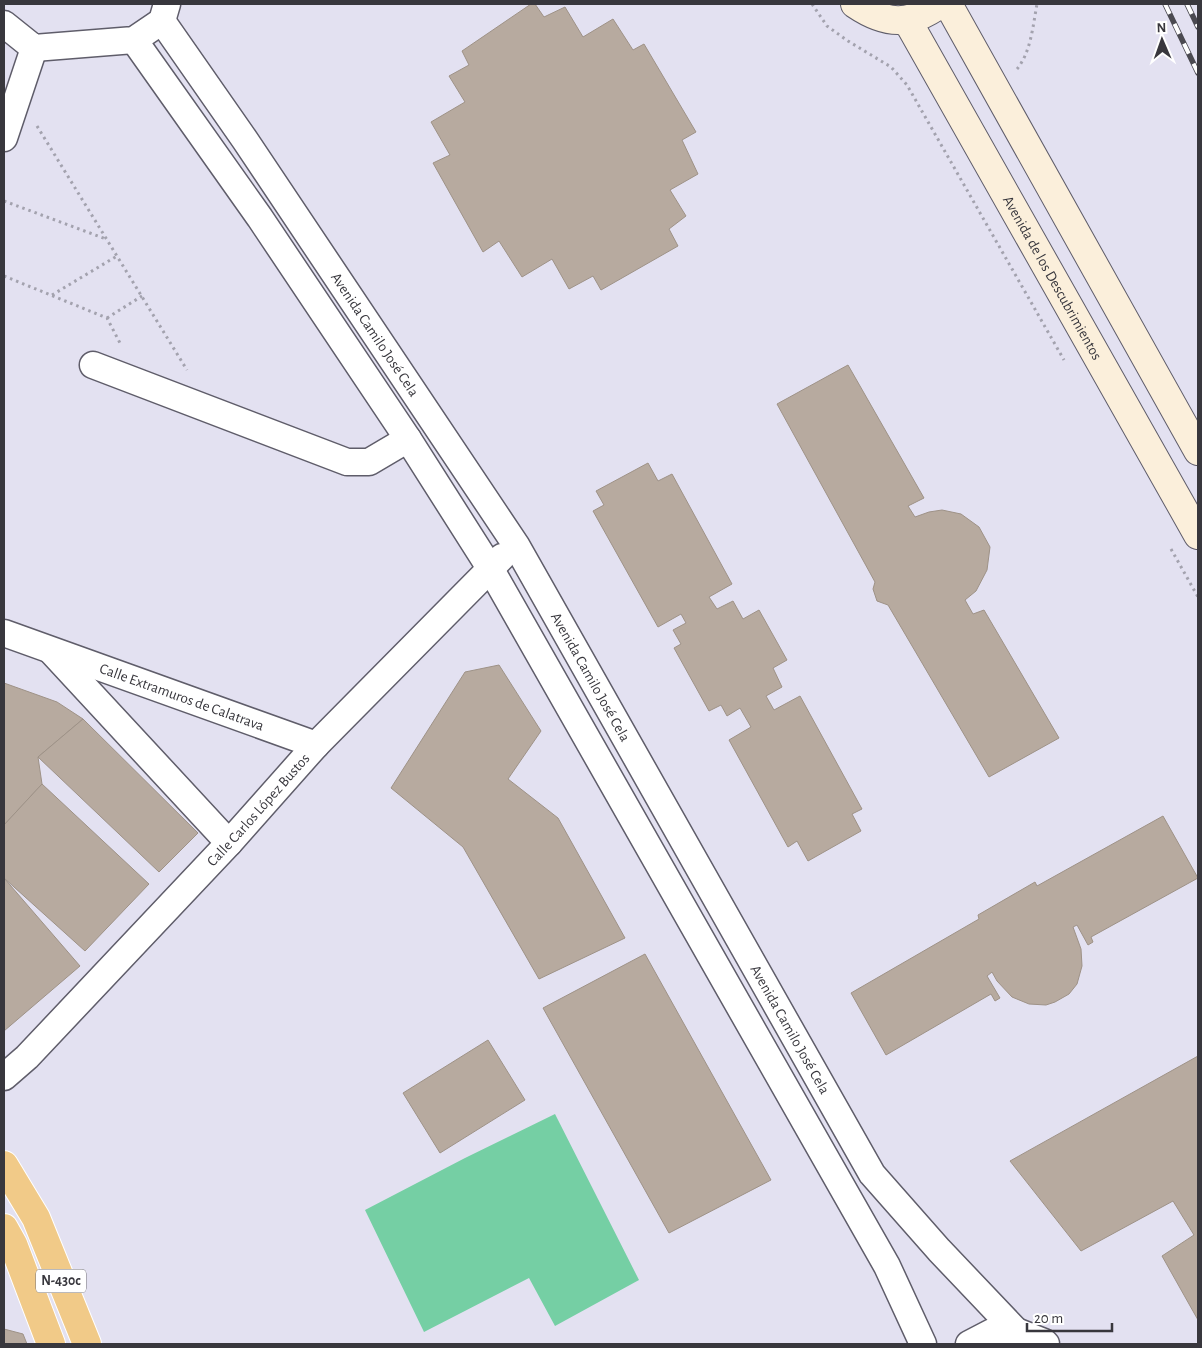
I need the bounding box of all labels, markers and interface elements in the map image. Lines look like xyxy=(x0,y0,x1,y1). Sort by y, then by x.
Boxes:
north arrow xyxy=(1137,15,1187,65)
text: N xyxy=(1156,21,1167,35)
street label: Avenida de los Descubrimientos xyxy=(1000,193,1105,362)
street label: Avenida Camilo José Cela xyxy=(328,270,422,399)
street label: Avenida Camilo José Cela xyxy=(548,610,633,744)
street label: Calle Extramuros de Calatrava xyxy=(98,661,266,733)
street label: Calle Carlos López Bustos xyxy=(204,750,312,869)
street label: Avenida Camilo José Cela xyxy=(748,962,833,1097)
road number: N-430c xyxy=(36,1270,86,1292)
scale bar xyxy=(1027,1300,1112,1332)
text: 20 m xyxy=(1034,1311,1063,1326)

